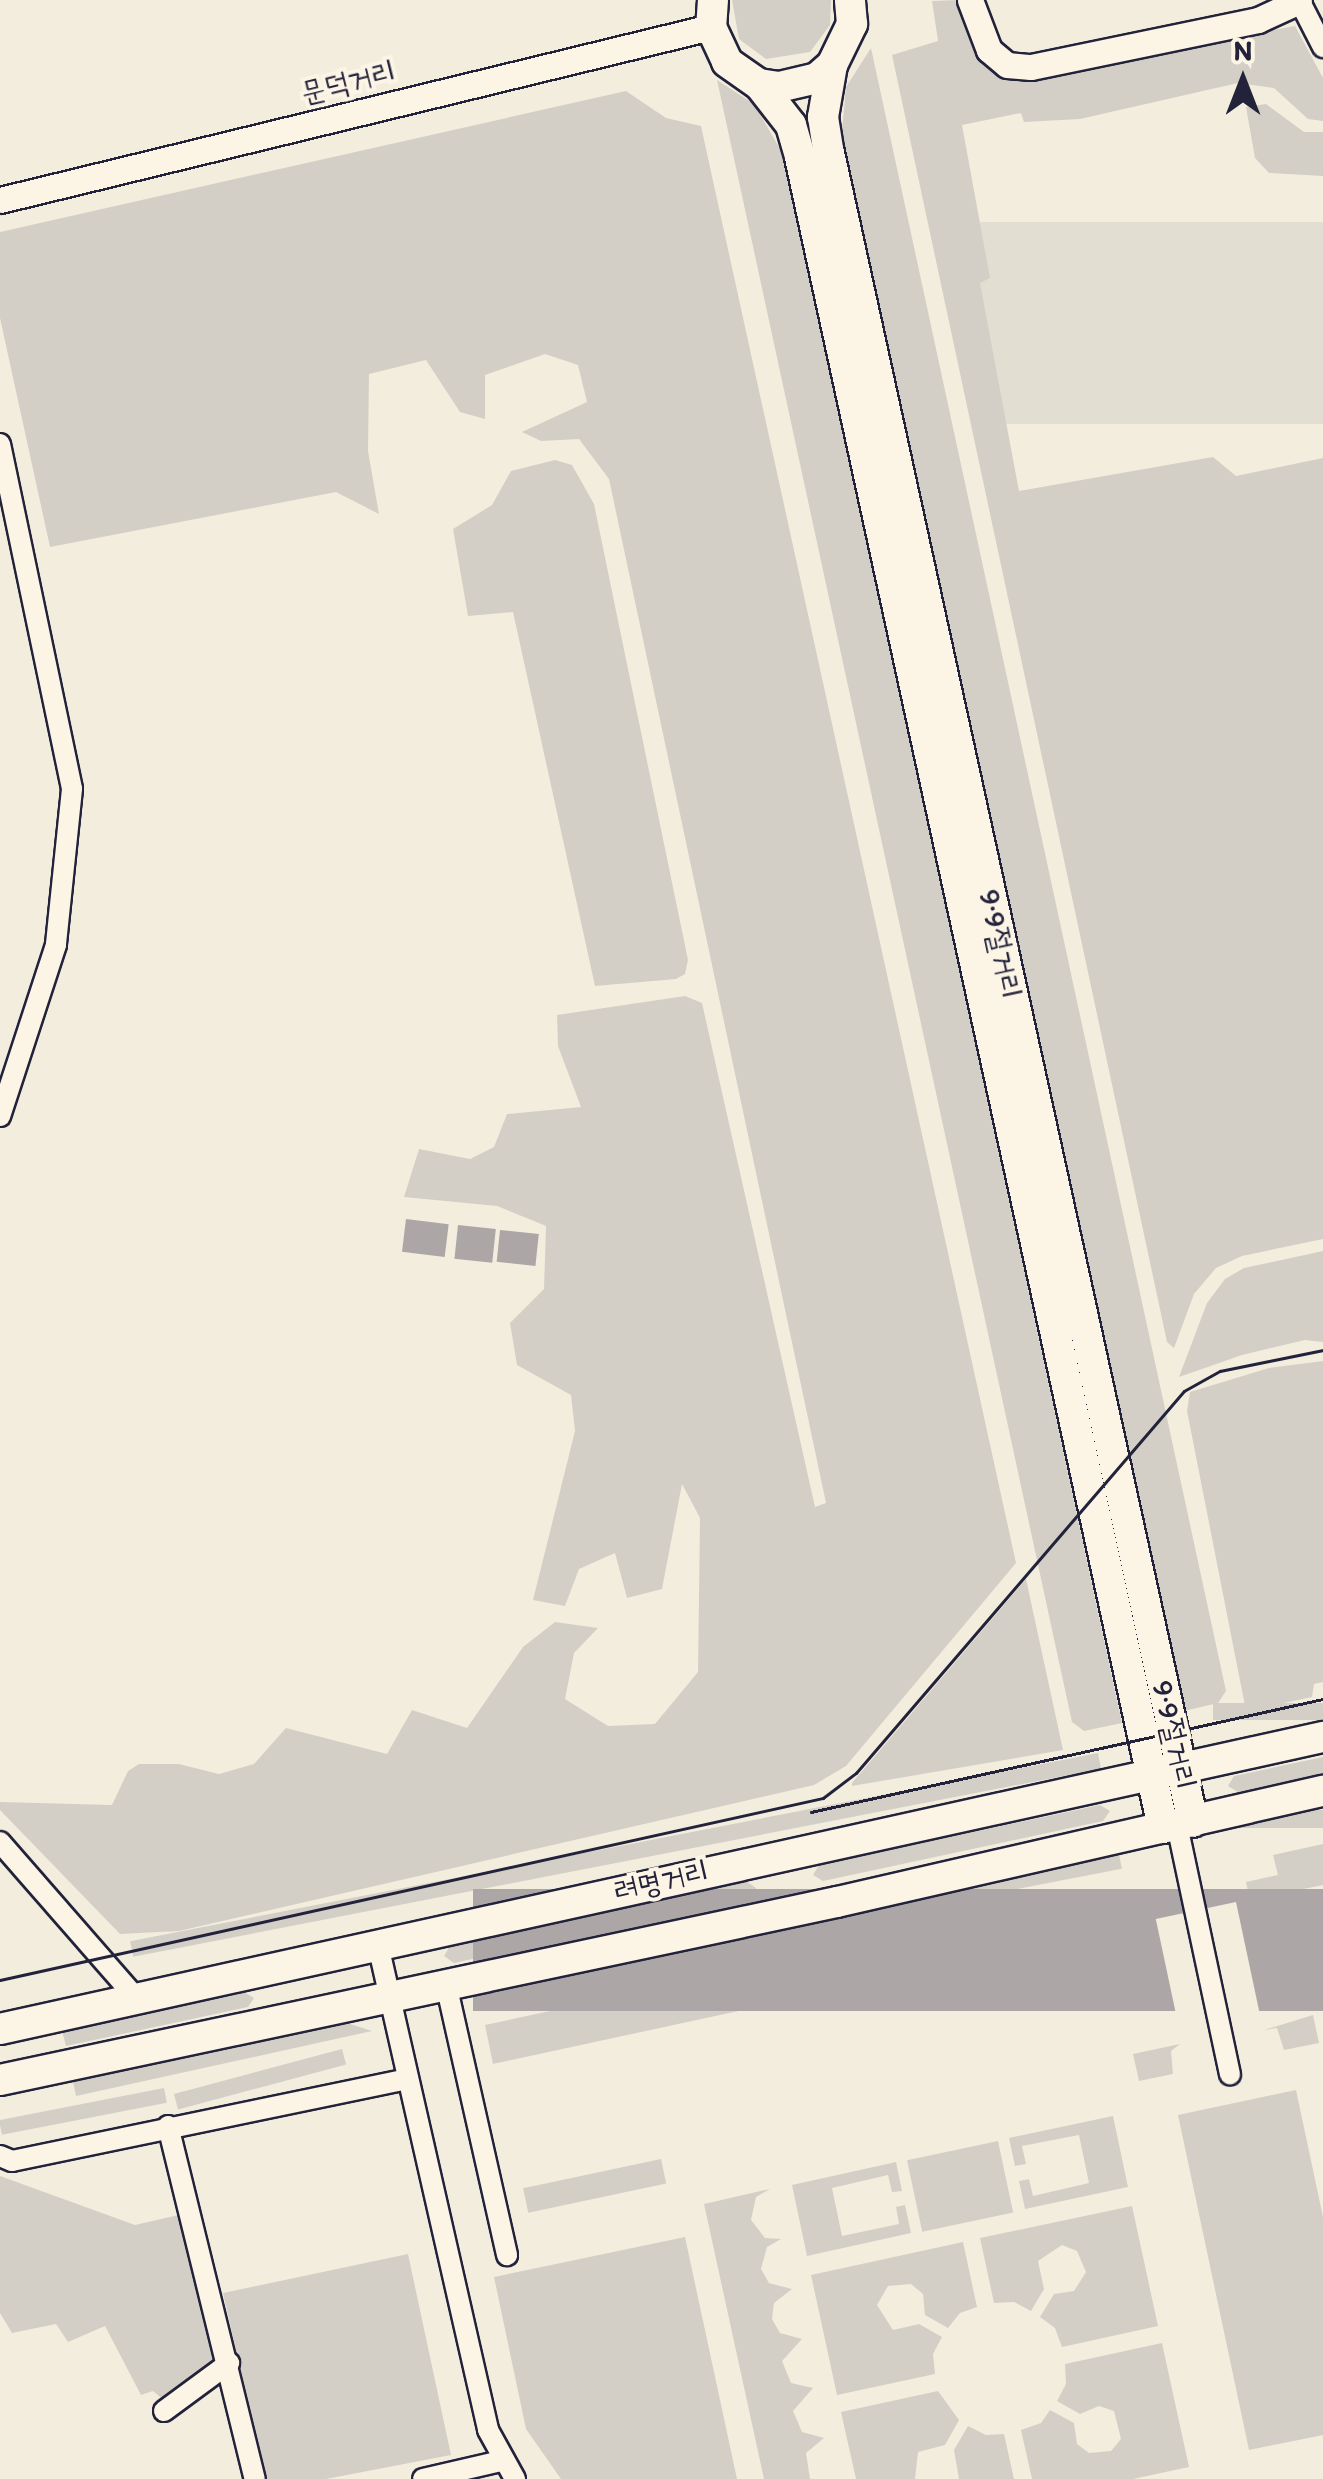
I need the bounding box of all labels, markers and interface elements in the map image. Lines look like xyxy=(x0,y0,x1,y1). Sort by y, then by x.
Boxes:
north arrow xyxy=(1193,30,1293,130)
text: N xyxy=(1234,33,1252,67)
street label: 문덕거리 xyxy=(297,53,399,111)
street label: 9·9절거리 xyxy=(971,886,1029,1002)
street label: 9·9절거리 xyxy=(1144,1677,1204,1793)
street label: 려명거리 xyxy=(610,1853,712,1909)

